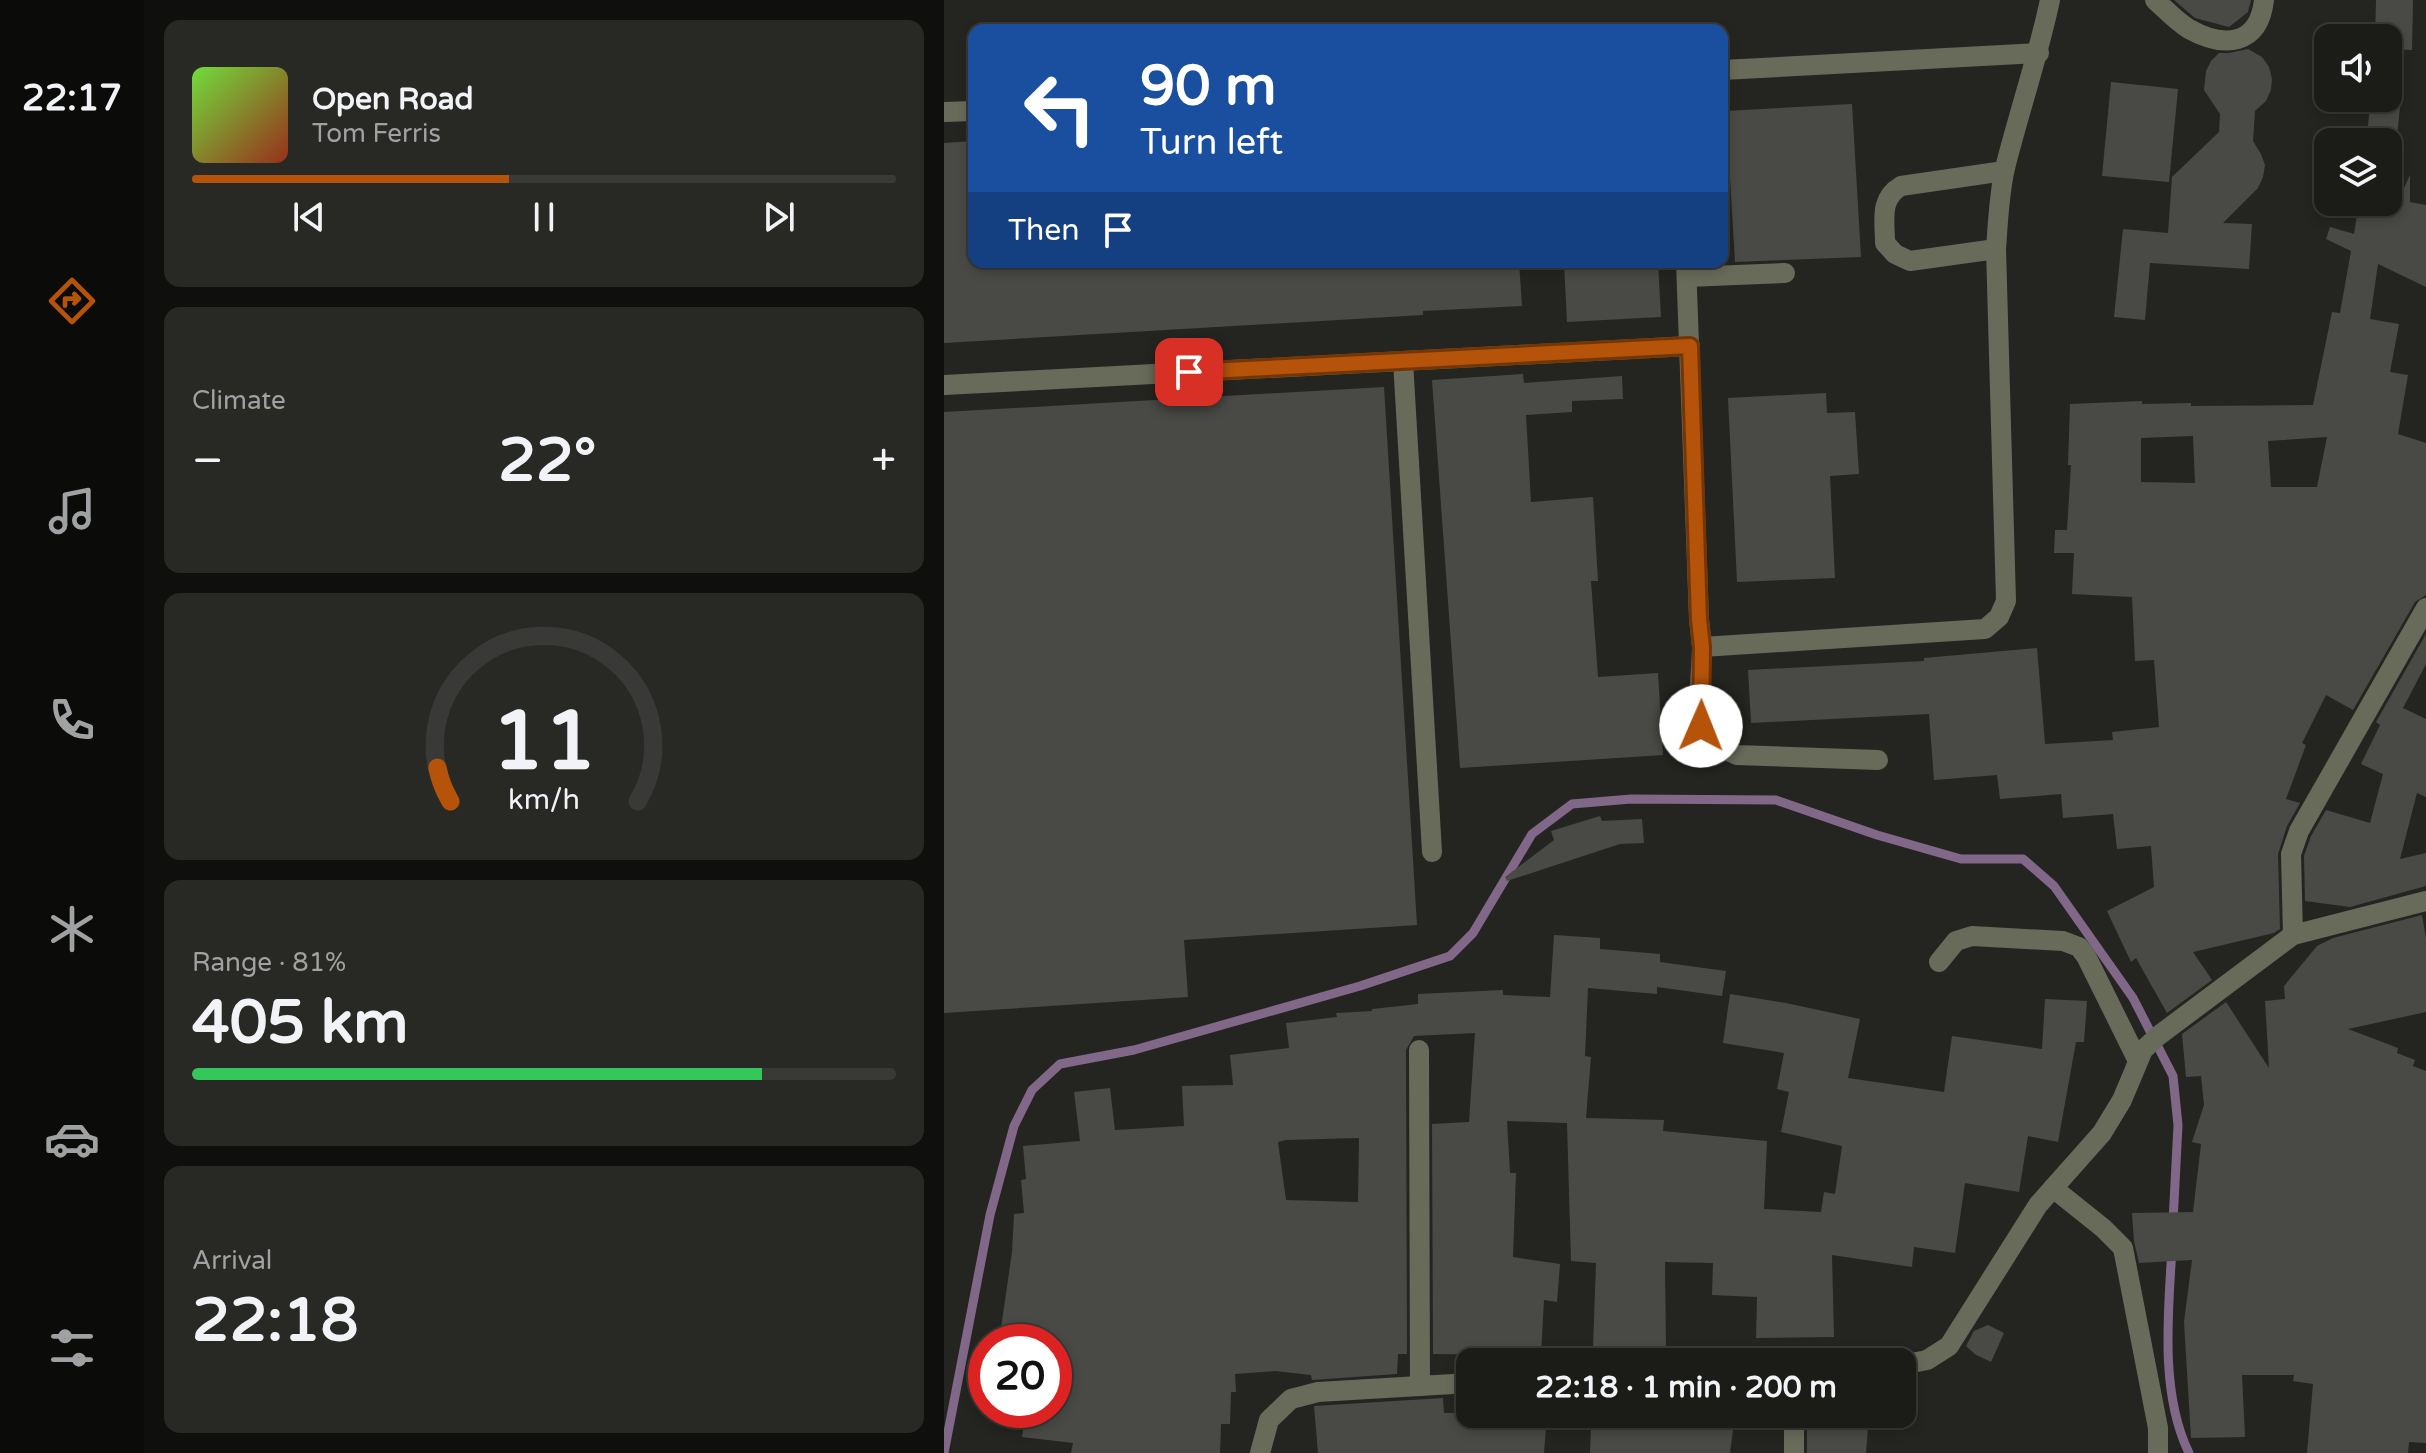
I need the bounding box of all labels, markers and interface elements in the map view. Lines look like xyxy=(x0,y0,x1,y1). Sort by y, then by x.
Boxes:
map controls xyxy=(2314,24,2402,216)
button: sound xyxy=(2314,24,2402,112)
text: 90 m xyxy=(1140,53,1276,120)
icon: left xyxy=(1008,56,1112,160)
text: 22:17 xyxy=(22,77,122,120)
text: Open Road xyxy=(312,81,473,118)
text: Tom Ferris xyxy=(312,118,441,149)
text: Turn left xyxy=(1140,121,1283,164)
button: layers xyxy=(2314,128,2402,216)
icon: previous xyxy=(287,195,331,239)
icon: pause xyxy=(522,195,566,239)
icon: next xyxy=(757,195,801,239)
icon: arrive xyxy=(1096,208,1140,252)
text: Then xyxy=(1008,212,1080,249)
icon: directions xyxy=(44,273,100,329)
pin xyxy=(1155,338,1223,406)
icon: arrive xyxy=(1167,350,1211,394)
text: Climate xyxy=(192,385,286,416)
text: 22° xyxy=(498,425,596,497)
text: − xyxy=(192,435,223,488)
text: + xyxy=(871,435,896,488)
icon: music xyxy=(44,483,100,539)
position arrow xyxy=(1659,684,1743,768)
icon: phone xyxy=(44,692,100,748)
text: 11 xyxy=(492,692,596,792)
text: km/h xyxy=(508,784,580,818)
icon: climate xyxy=(44,901,100,957)
text: Range · 81% xyxy=(192,947,346,978)
text: 405 km xyxy=(192,987,408,1059)
icon: car xyxy=(44,1111,100,1167)
text: Arrival xyxy=(192,1245,272,1276)
text: 22:18 xyxy=(192,1285,358,1357)
icon: filters xyxy=(44,1320,100,1376)
speed limit sign: 20 xyxy=(968,1324,1072,1428)
text: 22:18 · 1 min · 200 m xyxy=(1535,1369,1837,1406)

